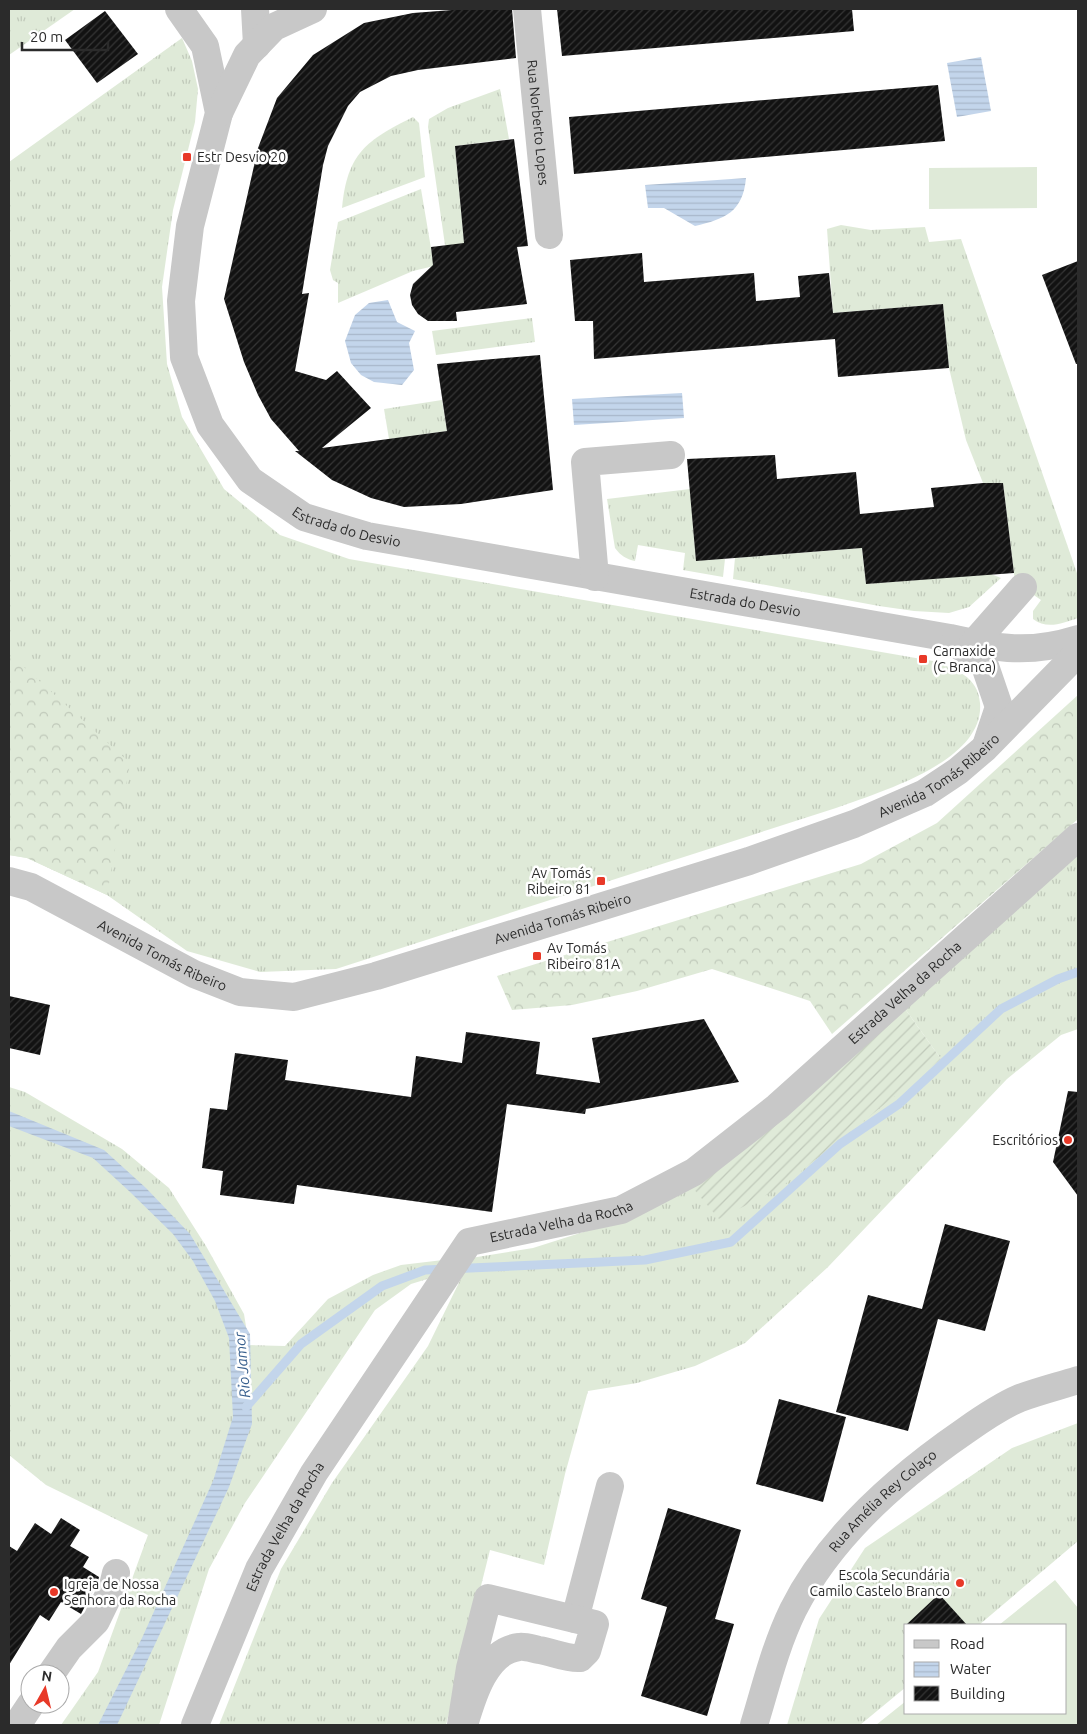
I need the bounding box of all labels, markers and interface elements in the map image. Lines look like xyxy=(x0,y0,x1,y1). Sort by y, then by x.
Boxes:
scale bar xyxy=(22,20,109,52)
text: 20 m xyxy=(30,28,63,45)
street label: Rua Norberto Lopes xyxy=(524,59,552,186)
place label: Estr Desvio 20 xyxy=(197,149,286,165)
marker: Estr Desvio 20 xyxy=(181,151,193,163)
street label: Estrada do Desvio xyxy=(289,503,402,550)
street label: Estrada do Desvio xyxy=(689,585,802,620)
place label: Carnaxide (C Branca) xyxy=(933,643,996,675)
marker: Carnaxide (C Branca) xyxy=(917,653,929,665)
street label: Avenida Tomás Ribeiro xyxy=(876,730,1003,820)
place label: Av Tomás Ribeiro 81 xyxy=(527,865,591,897)
marker: Av Tomás Ribeiro 81 xyxy=(595,875,607,887)
street label: Avenida Tomás Ribeiro xyxy=(492,890,633,947)
street label: Avenida Tomás Ribeiro xyxy=(95,916,229,994)
street label: Estrada Velha da Rocha xyxy=(845,938,964,1047)
place label: Av Tomás Ribeiro 81A xyxy=(547,940,620,972)
marker: Av Tomás Ribeiro 81A xyxy=(531,950,543,962)
place label: Escritórios xyxy=(992,1132,1058,1148)
marker: Escritórios xyxy=(1062,1134,1074,1146)
street label: Estrada Velha da Rocha xyxy=(488,1197,636,1245)
water label: Rio Jamor xyxy=(231,1330,253,1399)
street label: Rua Amélia Rey Colaço xyxy=(825,1446,940,1555)
street label: Estrada Velha da Rocha xyxy=(243,1459,327,1594)
place label: Escola Secundária Camilo Castelo Branco xyxy=(809,1567,950,1599)
place label: Igreja de Nossa Senhora da Rocha xyxy=(64,1576,176,1608)
marker: Escola Secundária Camilo Castelo Branco xyxy=(954,1577,966,1589)
marker: Igreja de Nossa Senhora da Rocha xyxy=(48,1586,60,1598)
legend xyxy=(904,1624,1067,1714)
text: Road xyxy=(950,1635,985,1652)
text: Water xyxy=(950,1660,991,1677)
north arrow xyxy=(20,1664,70,1714)
text: N xyxy=(41,1667,53,1685)
text: Building xyxy=(950,1685,1005,1702)

